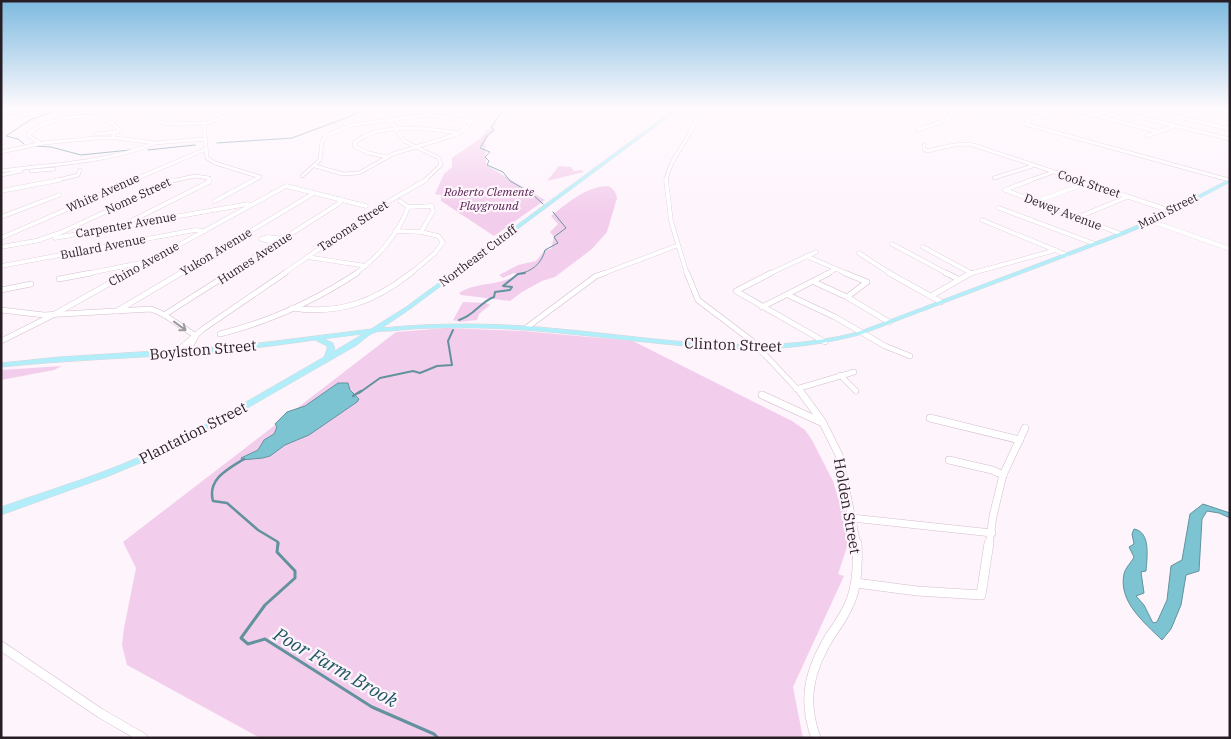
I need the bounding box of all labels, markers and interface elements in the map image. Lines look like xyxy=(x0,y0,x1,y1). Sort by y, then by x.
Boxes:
street label: Cook Street xyxy=(1056,166,1122,201)
street label: White Avenue xyxy=(64,170,142,215)
street label: Nome Street xyxy=(103,174,173,217)
park label: Roberto Clemente Playground xyxy=(443,184,535,213)
street label: Main Street xyxy=(1135,189,1200,232)
street label: Dewey Avenue xyxy=(1022,190,1104,233)
street label: Tacoma Street xyxy=(315,197,391,255)
street label: Carpenter Avenue xyxy=(74,208,177,241)
street label: Northeast Cutoff xyxy=(436,221,520,290)
street label: Yukon Avenue xyxy=(177,224,254,279)
street label: Humes Avenue xyxy=(215,228,295,287)
street label: Bullard Avenue xyxy=(59,231,147,262)
street label: Chino Avenue xyxy=(106,238,182,289)
one-way arrow xyxy=(173,321,187,331)
street label: Clinton Street xyxy=(684,333,782,356)
street label: Boylston Street xyxy=(149,335,257,364)
street label: Plantation Street xyxy=(136,397,250,468)
street label: Holden Street xyxy=(830,456,865,555)
water label: Poor Farm Brook xyxy=(269,621,403,713)

